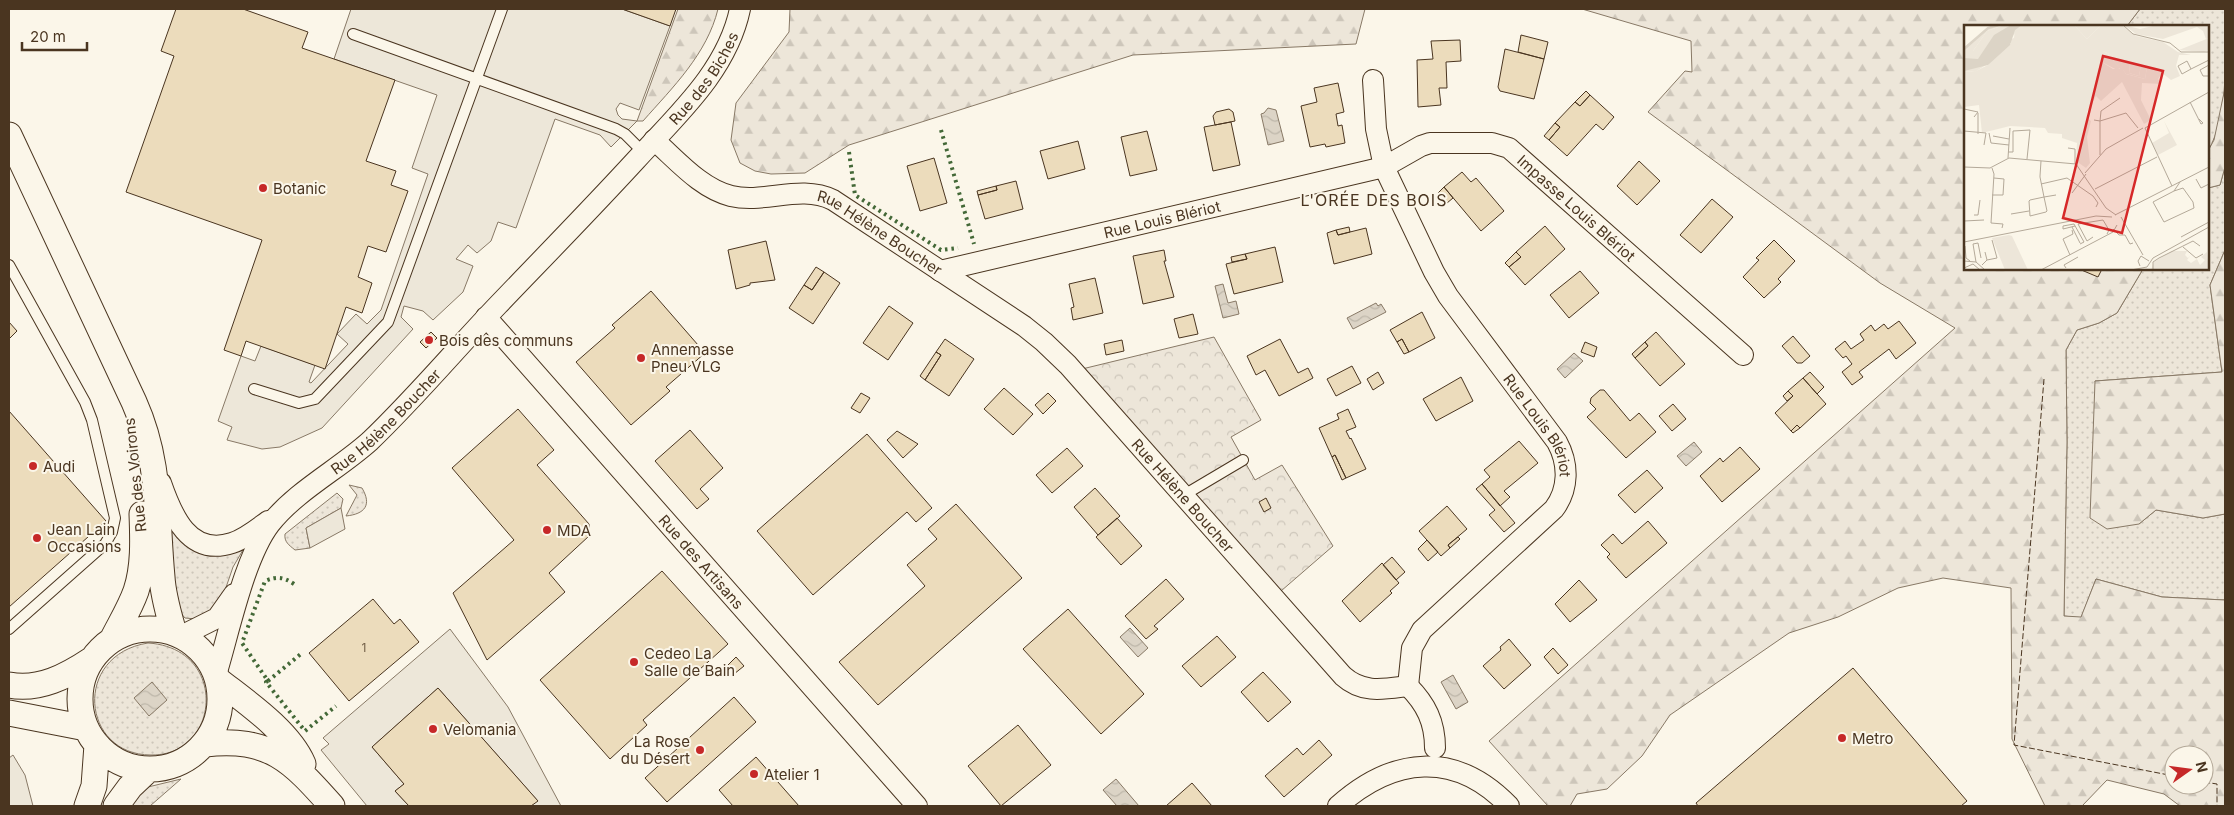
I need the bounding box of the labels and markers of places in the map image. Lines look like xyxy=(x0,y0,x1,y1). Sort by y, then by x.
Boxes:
place label: Botanic xyxy=(273,179,326,198)
marker: Botanic xyxy=(257,182,269,194)
place label: Bois des communs xyxy=(439,331,573,350)
marker: Bois des communs xyxy=(423,334,435,346)
place label: Annemasse Pneu VLG xyxy=(651,340,734,376)
marker: Annemasse Pneu VLG xyxy=(635,352,647,364)
place label: Audi xyxy=(43,457,75,476)
marker: Audi xyxy=(27,460,39,472)
place label: Jean Lain Occasions xyxy=(47,520,122,556)
place label: MDA xyxy=(557,521,591,540)
marker: MDA xyxy=(541,524,553,536)
marker: Jean Lain Occasions xyxy=(31,532,43,544)
place label: Cedeo La Salle de Bain xyxy=(644,644,735,680)
marker: Cedeo La Salle de Bain xyxy=(628,656,640,668)
place label: Velomania xyxy=(443,720,516,739)
marker: Velomania xyxy=(427,723,439,735)
place label: Metro xyxy=(1852,729,1894,748)
place label: La Rose du Désert xyxy=(621,732,690,768)
marker: Metro xyxy=(1836,732,1848,744)
marker: La Rose du Désert xyxy=(694,744,706,756)
place label: Atelier 1 xyxy=(764,765,820,784)
marker: Atelier 1 xyxy=(748,768,760,780)

